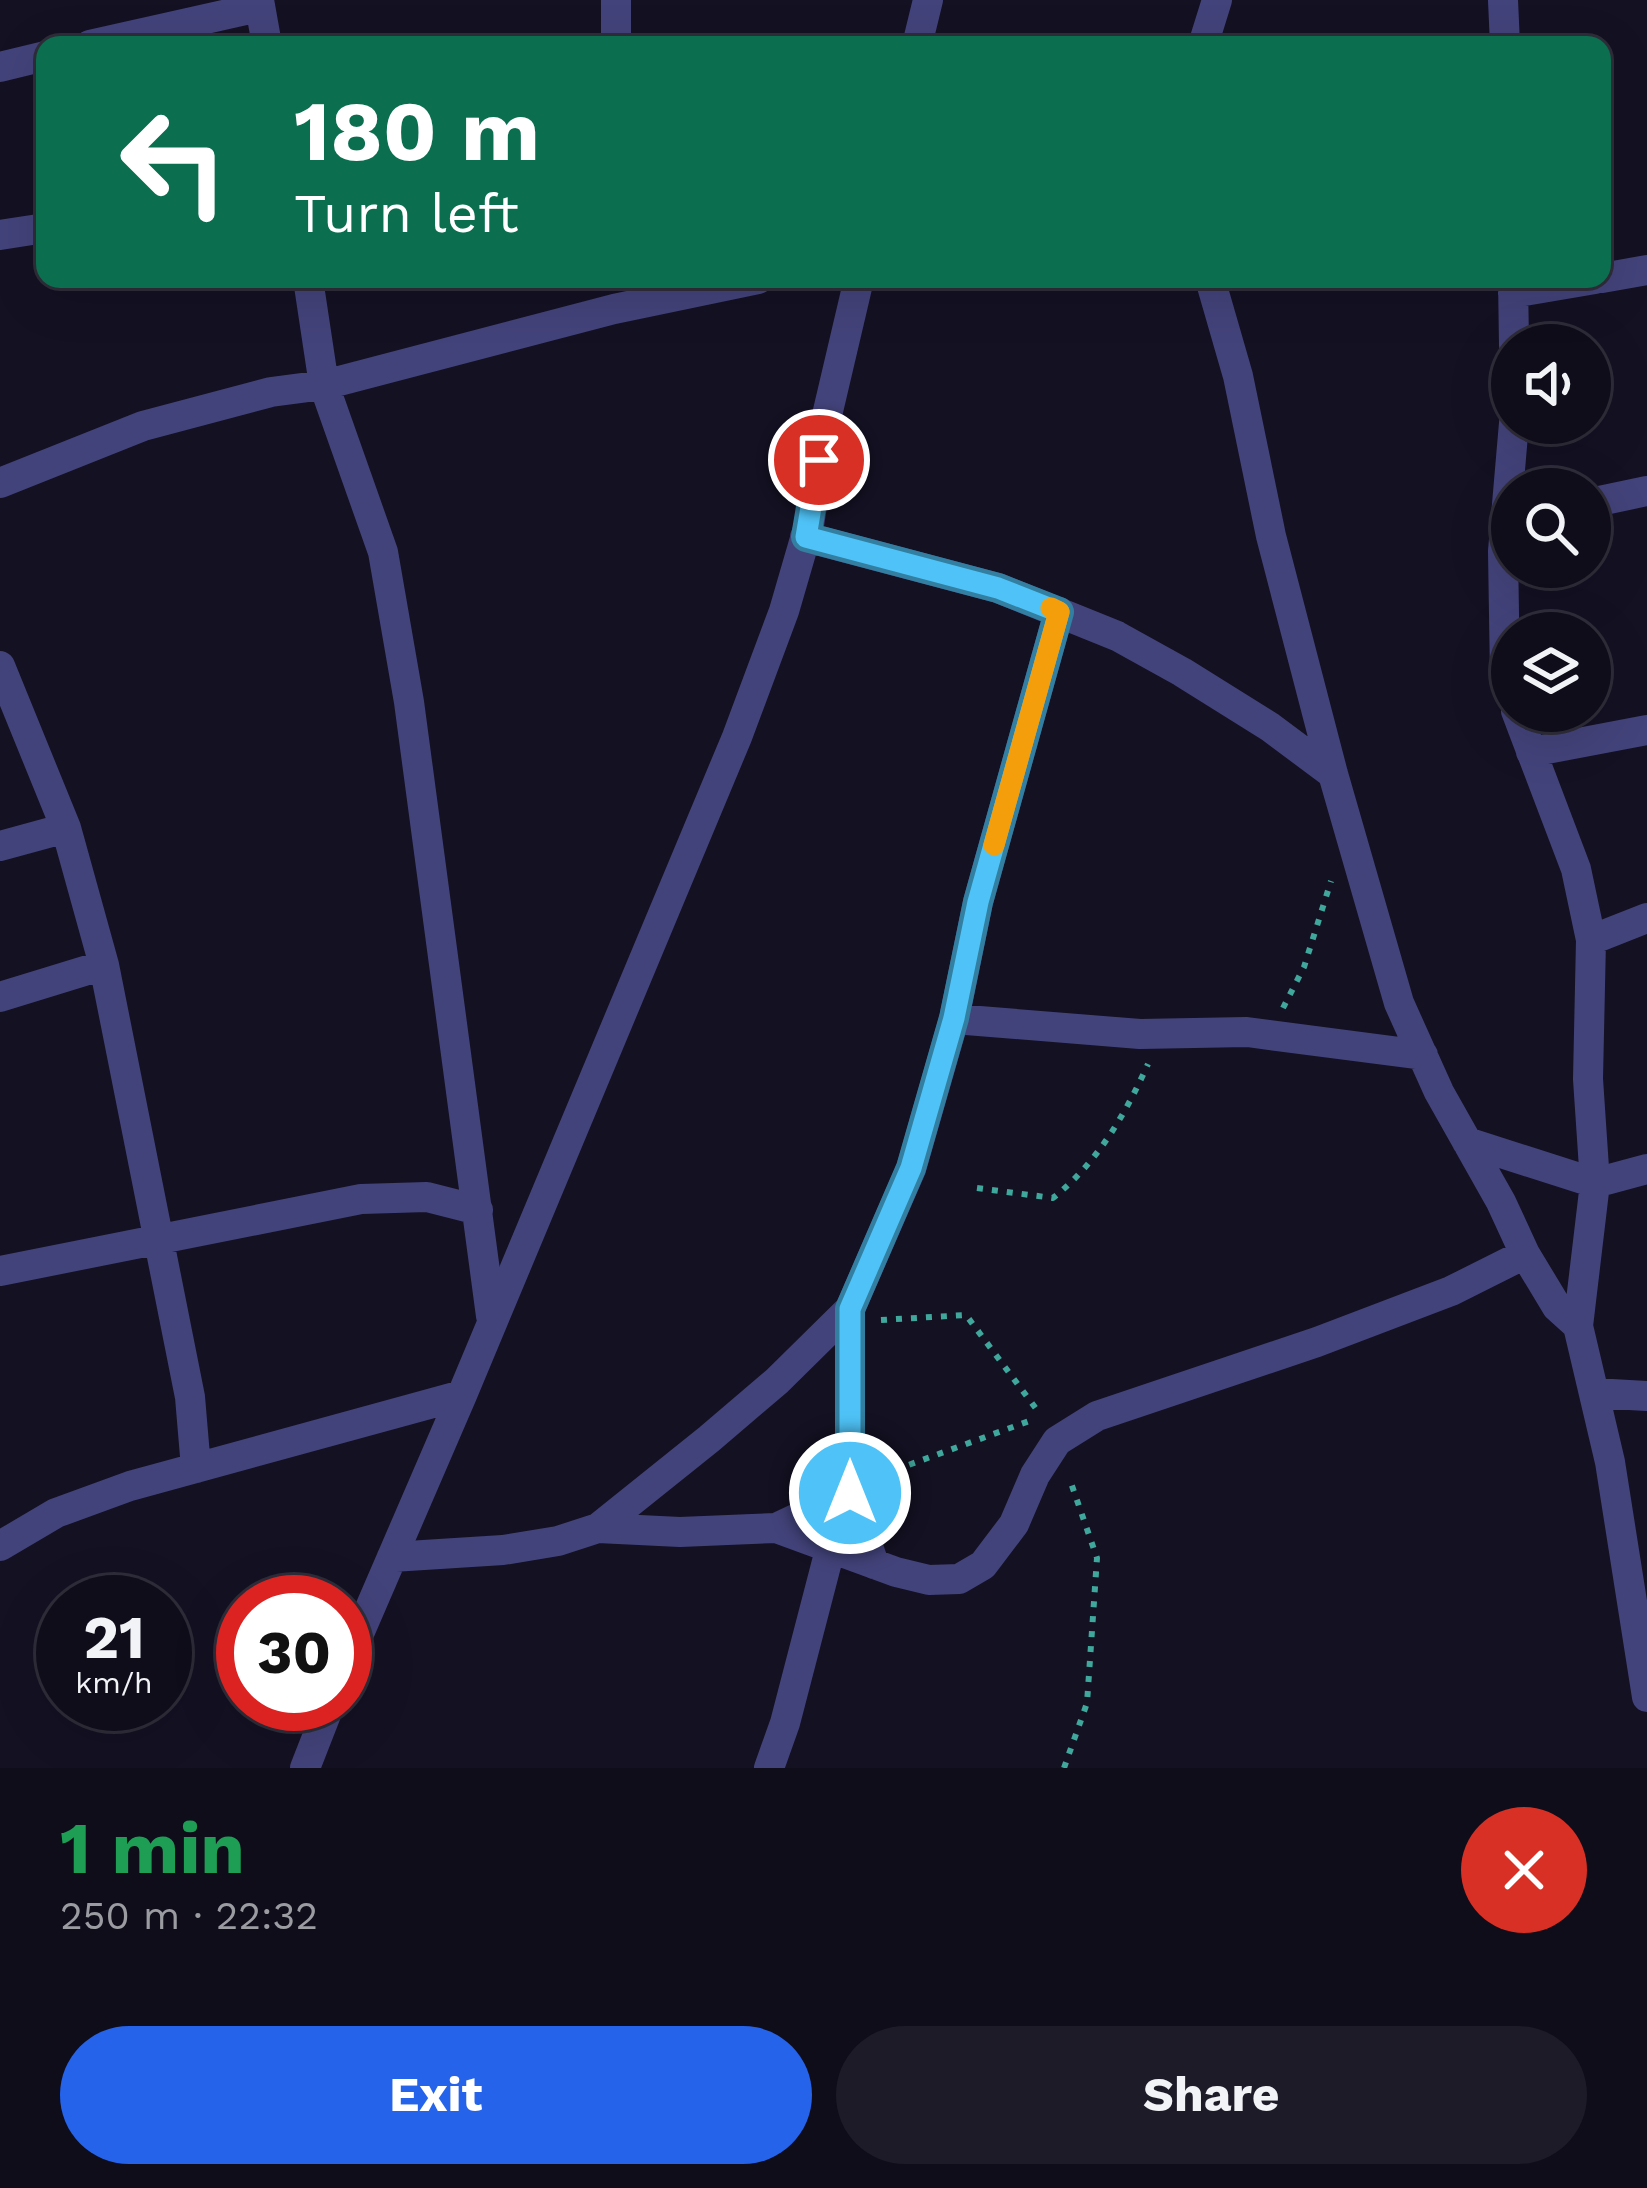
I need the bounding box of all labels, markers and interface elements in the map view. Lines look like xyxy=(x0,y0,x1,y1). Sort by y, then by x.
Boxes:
text: 180 m xyxy=(294,82,540,180)
icon: left xyxy=(96,84,252,240)
text: Turn left xyxy=(294,182,519,245)
map controls xyxy=(1491,324,1611,732)
button: sound xyxy=(1491,324,1611,444)
pin xyxy=(768,409,870,511)
icon: arrive xyxy=(786,427,852,493)
button: search xyxy=(1491,468,1611,588)
button: layers xyxy=(1491,612,1611,732)
position arrow xyxy=(787,1430,913,1556)
speed limit sign: 30 xyxy=(216,1575,372,1731)
text: 21 xyxy=(83,1602,145,1673)
text: km/h xyxy=(75,1665,153,1700)
text: 1 min xyxy=(60,1806,245,1890)
button: close xyxy=(1461,1807,1587,1933)
text: 250 m · 22:32 xyxy=(60,1893,318,1938)
button: Exit xyxy=(60,2026,812,2164)
button: Share xyxy=(836,2026,1587,2164)

